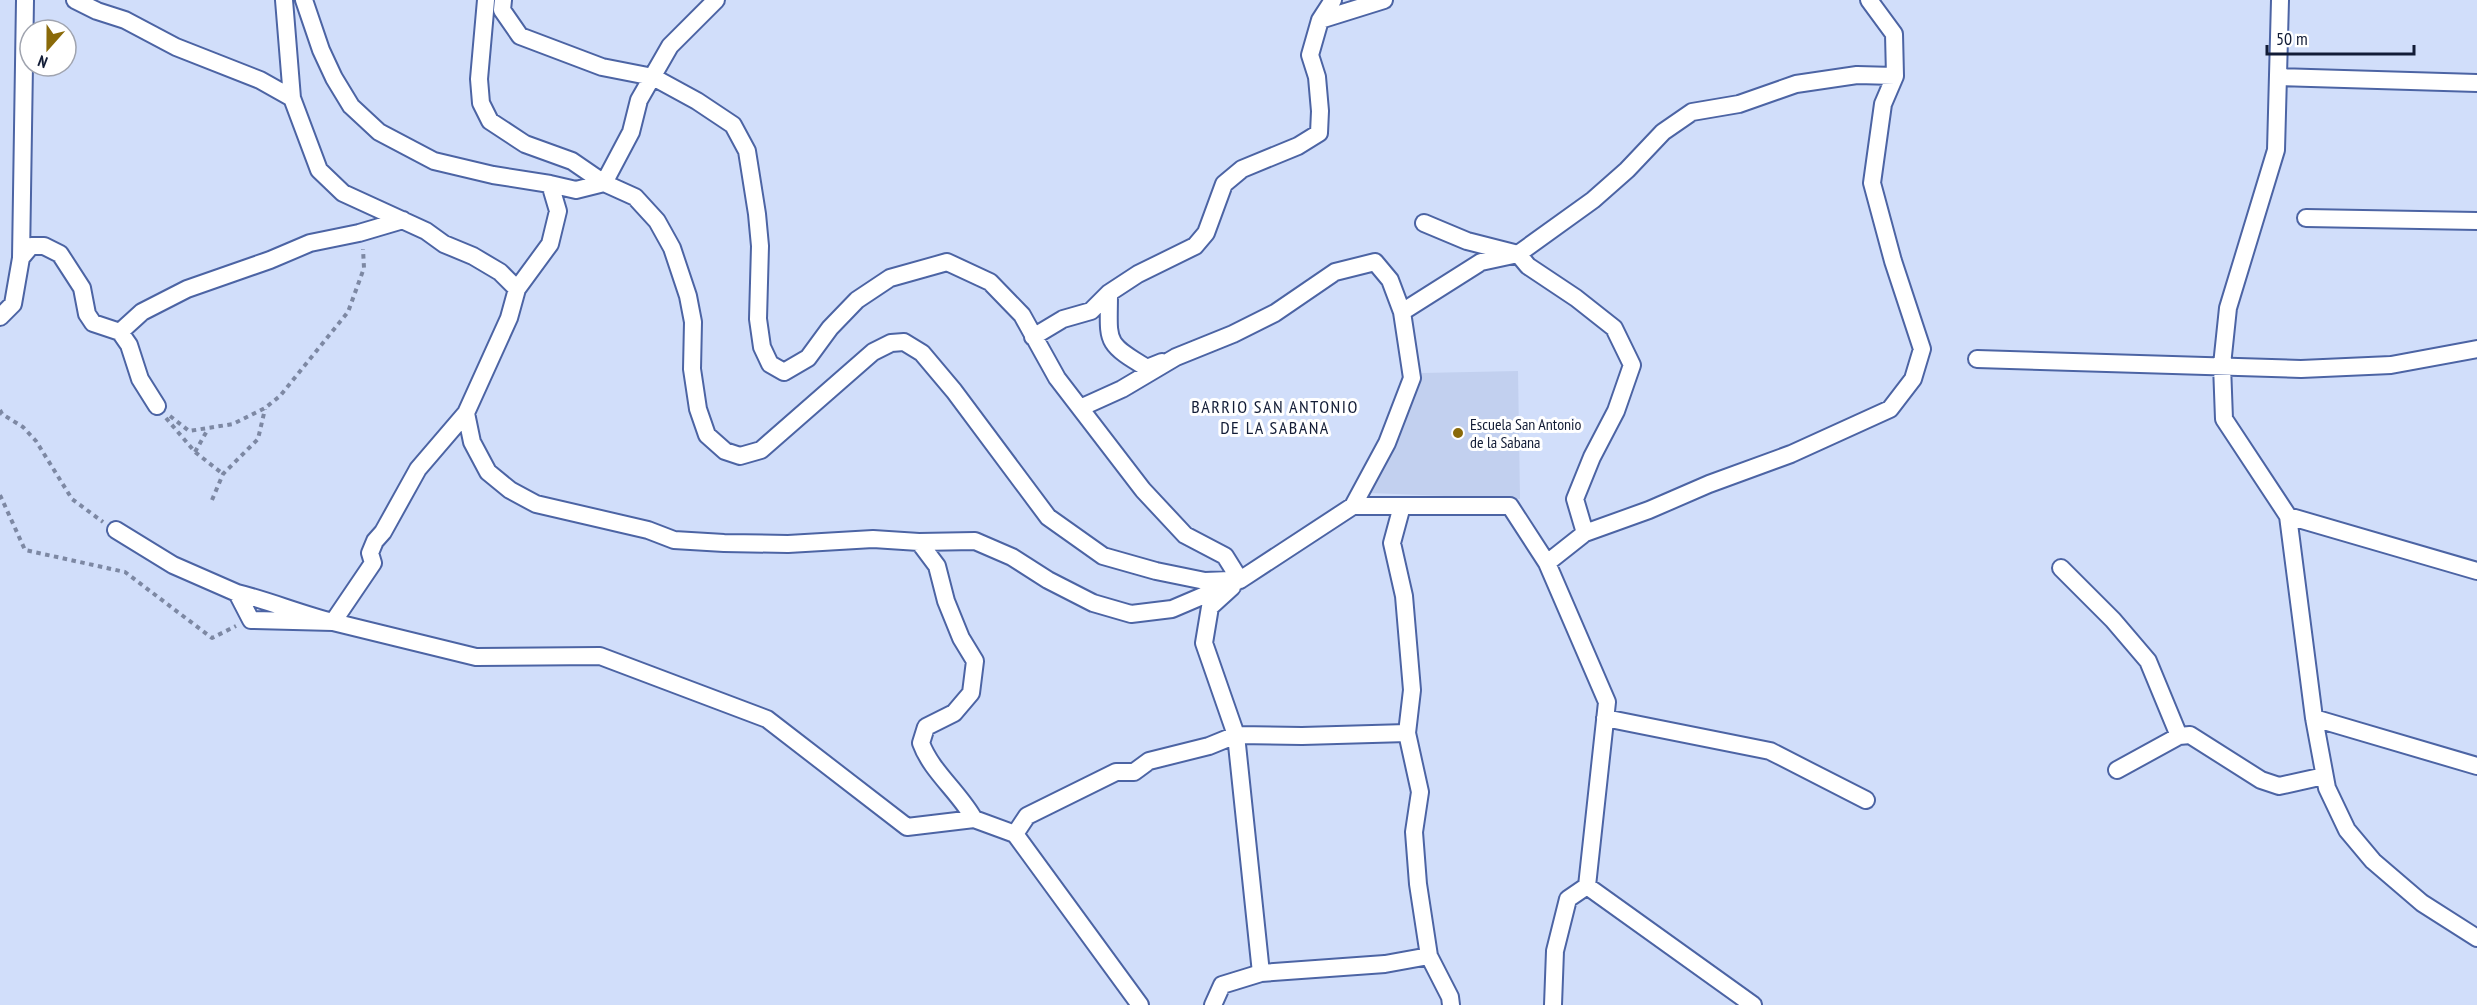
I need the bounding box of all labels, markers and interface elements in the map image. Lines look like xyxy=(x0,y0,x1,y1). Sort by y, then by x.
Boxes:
north arrow xyxy=(18,18,78,78)
scale bar xyxy=(2267,18,2414,56)
text: 50 m xyxy=(2276,27,2308,50)
text: N xyxy=(35,51,50,73)
district label: BARRIO SAN ANTONIO DE LA SABANA xyxy=(1191,395,1359,439)
place label: Escuela San Antonio de la Sabana xyxy=(1470,414,1582,452)
marker: Escuela San Antonio de la Sabana xyxy=(1451,426,1465,440)

